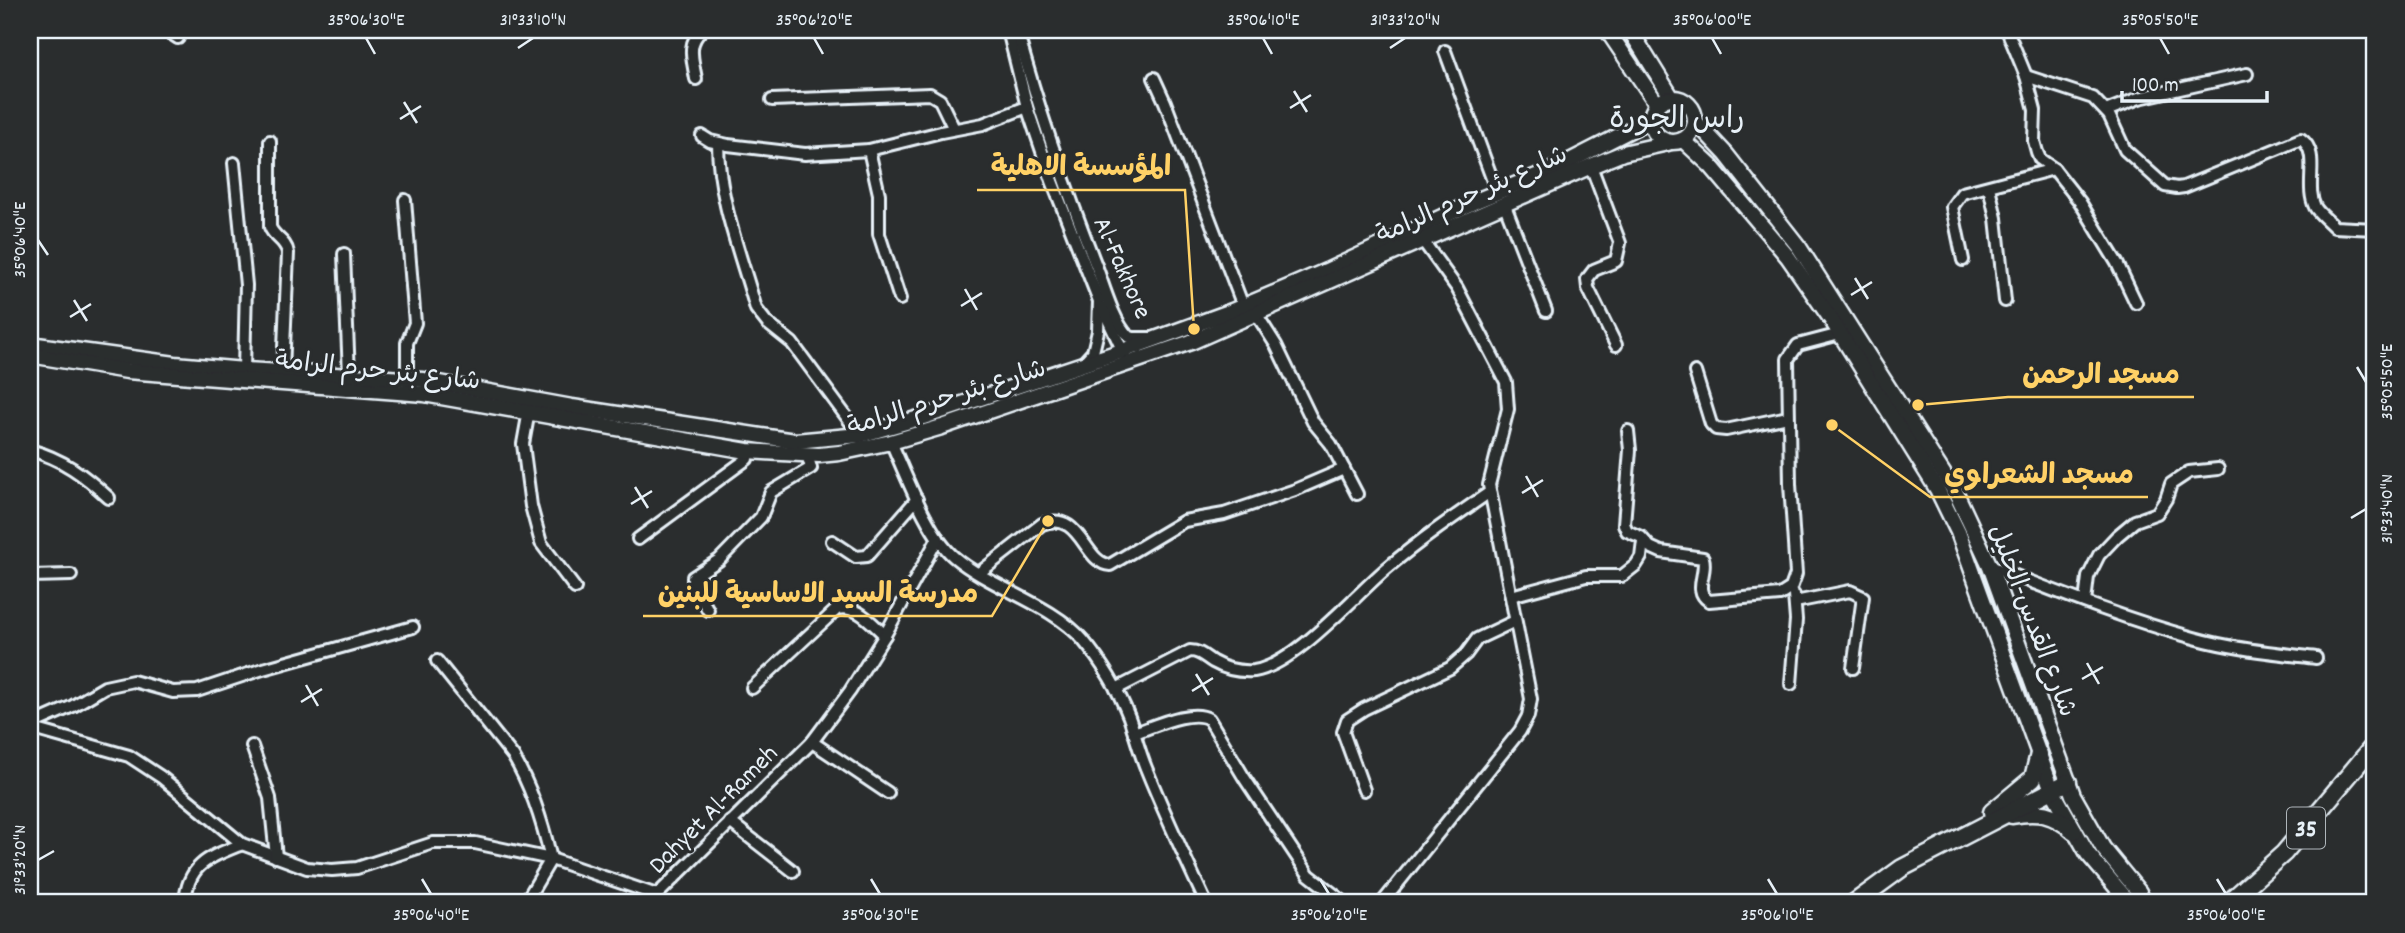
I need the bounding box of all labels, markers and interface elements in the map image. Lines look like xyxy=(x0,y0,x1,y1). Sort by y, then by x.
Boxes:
text: 35°06'30"E xyxy=(328,9,404,34)
text: 31°33'10"N xyxy=(500,9,566,34)
text: 35°06'20"E xyxy=(776,9,852,34)
text: 35°06'10"E xyxy=(1227,9,1299,34)
text: 31°33'20"N xyxy=(1370,9,1440,34)
text: 35°06'00"E xyxy=(1673,9,1751,34)
text: 35°05'50"E xyxy=(2122,9,2198,34)
scale bar xyxy=(2122,60,2267,104)
text: 100 m xyxy=(2132,72,2179,102)
district label: راس الجورة xyxy=(1609,100,1745,143)
street label: شارع بئر حرم الرامة xyxy=(1371,137,1574,255)
callout: المؤسسة الاهلية xyxy=(977,141,1185,190)
text: المؤسسة الاهلية xyxy=(991,150,1171,190)
text: 35°06'40"E xyxy=(9,202,34,278)
street label: Al-Fakhore xyxy=(1082,211,1160,325)
street label: شارع بئر حرم الرامة xyxy=(273,343,482,402)
text: 35°05'50"E xyxy=(2376,344,2401,420)
callout: مسجد الرحمن xyxy=(2008,348,2194,397)
street label: شارع بئر حرم الرامة xyxy=(843,352,1051,447)
text: مسجد الرحمن xyxy=(2022,358,2180,398)
callout: مسجد الشعراوي xyxy=(1930,448,2148,497)
text: مسجد الشعراوي xyxy=(1944,458,2134,498)
text: 31°33'40"N xyxy=(2376,474,2401,544)
street label: شارع القدس-الخليل xyxy=(1977,520,2085,723)
callout: مدرسة السيد الاساسية للبنين xyxy=(643,567,992,616)
text: مدرسة السيد الاساسية للبنين xyxy=(658,577,978,617)
street label: Dahyet Al-Rameh xyxy=(641,737,788,884)
road number: 35 xyxy=(2287,808,2325,848)
text: 31°33'20"N xyxy=(9,825,34,895)
text: 35°06'40"E xyxy=(393,904,469,929)
text: 35°06'30"E xyxy=(842,904,918,929)
text: 35°06'20"E xyxy=(1291,904,1367,929)
text: 35°06'10"E xyxy=(1741,904,1813,929)
text: 35°06'00"E xyxy=(2187,904,2265,929)

